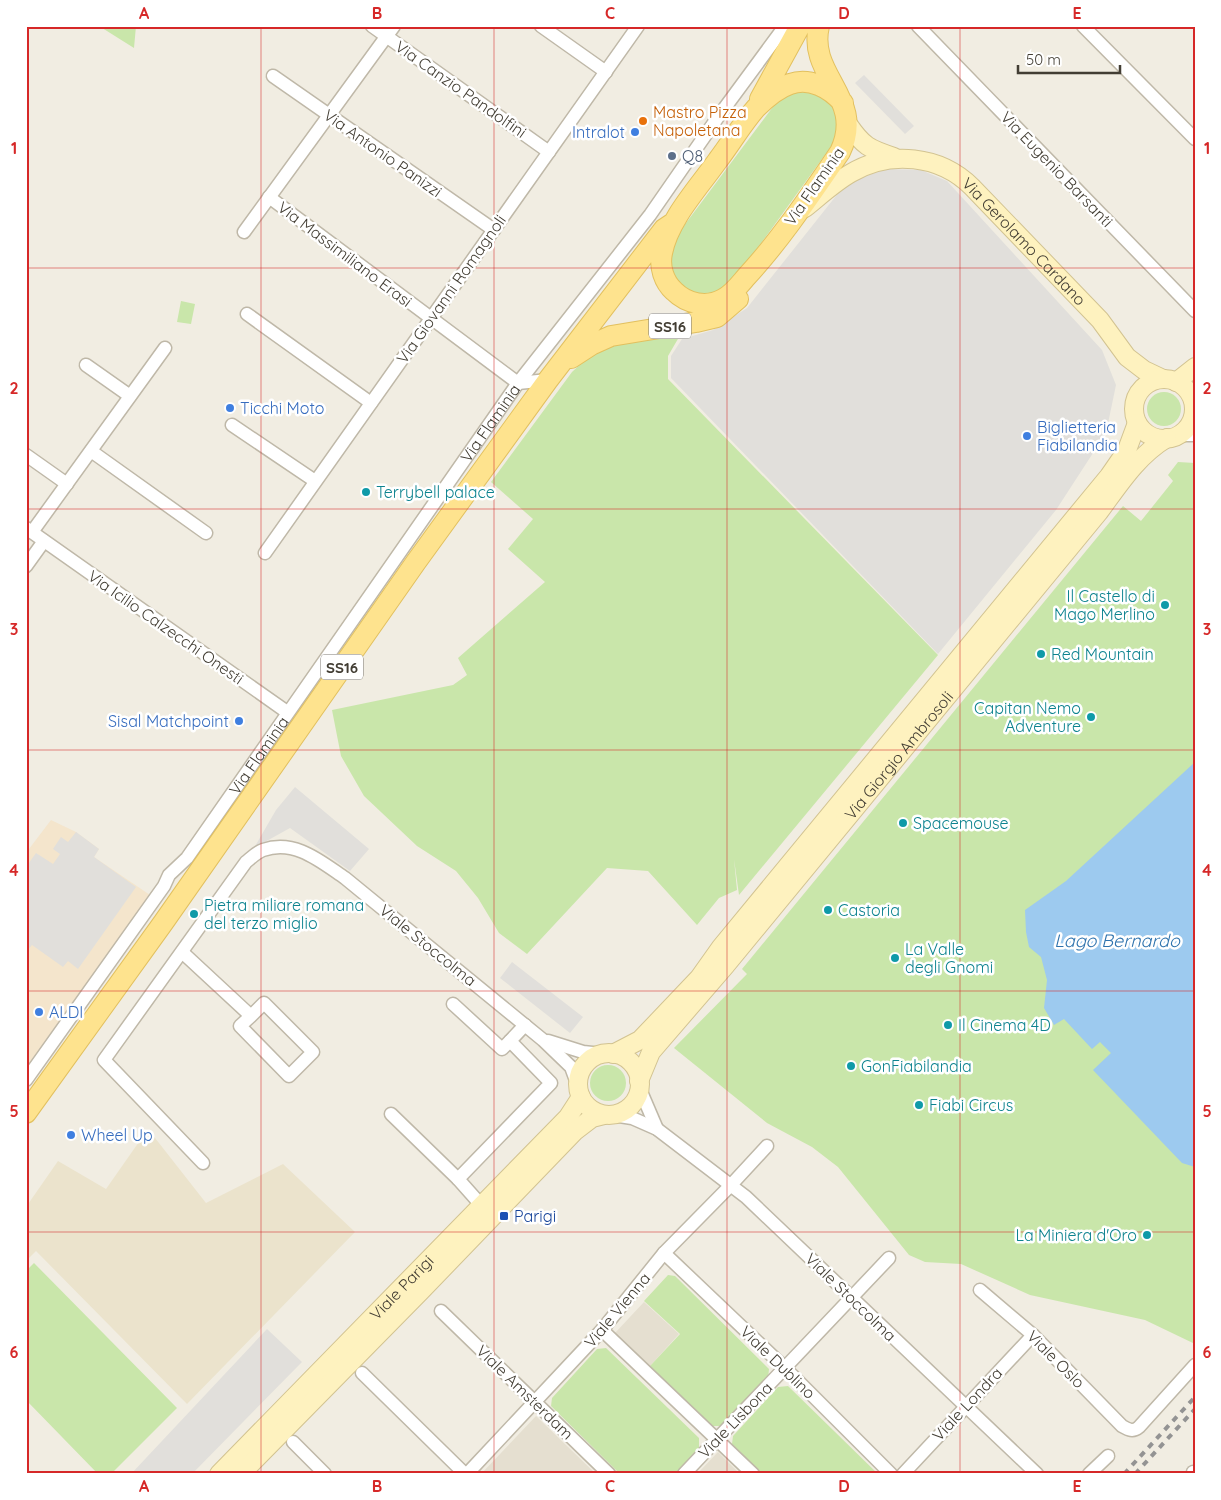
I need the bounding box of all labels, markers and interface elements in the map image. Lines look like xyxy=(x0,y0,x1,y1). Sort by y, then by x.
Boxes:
text: A xyxy=(139,3,150,23)
text: B xyxy=(372,3,382,23)
text: C xyxy=(605,3,615,23)
text: D xyxy=(838,3,850,23)
text: E xyxy=(1072,3,1082,23)
street label: Via Canzio Pandolfini xyxy=(391,36,531,142)
scale bar xyxy=(1018,42,1121,74)
text: 50 m xyxy=(1026,50,1061,69)
place label: Mastro Pizza Napoletana xyxy=(653,102,747,140)
street label: Via Antonio Panizzi xyxy=(320,105,446,201)
street label: Via Eugenio Barsanti xyxy=(997,107,1117,231)
marker: Mastro Pizza Napoletana xyxy=(637,115,649,127)
place label: Intralot xyxy=(572,122,625,142)
marker: Intralot xyxy=(629,126,641,138)
text: 1 xyxy=(11,138,17,158)
text: 1 xyxy=(1204,138,1210,158)
street label: Via Flaminia xyxy=(780,143,848,229)
place label: Q8 xyxy=(682,146,703,166)
marker: Q8 xyxy=(666,150,678,162)
street label: Via Gerolamo Cardano xyxy=(958,173,1090,309)
street label: Via Massimiliano Erasi xyxy=(274,197,416,311)
street label: Via Giovanni Romagnoli xyxy=(392,211,510,367)
road number: SS16 xyxy=(649,314,691,338)
text: 2 xyxy=(9,378,19,398)
text: 2 xyxy=(1202,378,1212,398)
street label: Via Flaminia xyxy=(456,380,524,466)
place label: Ticchi Moto xyxy=(240,398,324,418)
marker: Ticchi Moto xyxy=(224,402,236,414)
place label: Biglietteria Fiabilandia xyxy=(1037,417,1118,455)
marker: Biglietteria Fiabilandia xyxy=(1021,430,1033,442)
place label: Terrybell palace xyxy=(376,482,495,502)
marker: Terrybell palace xyxy=(360,486,372,498)
street label: Via Icilio Calzecchi Onesti xyxy=(84,566,248,688)
place label: Il Castello di Mago Merlino xyxy=(1054,586,1155,624)
marker: Il Castello di Mago Merlino xyxy=(1159,599,1171,611)
text: 3 xyxy=(10,619,18,639)
text: 3 xyxy=(1203,619,1211,639)
place label: Red Mountain xyxy=(1051,644,1154,664)
marker: Red Mountain xyxy=(1035,648,1047,660)
road number: SS16 xyxy=(321,654,363,680)
street label: Via Giorgio Ambrosoli xyxy=(840,687,957,823)
place label: Capitan Nemo Adventure xyxy=(974,698,1081,736)
place label: Sisal Matchpoint xyxy=(108,711,229,731)
marker: Capitan Nemo Adventure xyxy=(1085,711,1097,723)
street label: Via Flaminia xyxy=(224,712,293,798)
marker: Sisal Matchpoint xyxy=(233,715,245,727)
place label: Spacemouse xyxy=(913,813,1009,833)
marker: Spacemouse xyxy=(897,817,909,829)
text: 4 xyxy=(9,860,19,880)
text: 4 xyxy=(1202,860,1212,880)
place label: Pietra miliare romana del terzo miglio xyxy=(204,895,364,933)
street label: Viale Stoccolma xyxy=(376,900,480,990)
place label: Castoria xyxy=(838,900,900,920)
marker: Castoria xyxy=(822,904,834,916)
marker: Pietra miliare romana del terzo miglio xyxy=(188,908,200,920)
water label: Lago Bernardo xyxy=(1054,929,1181,952)
place label: La Valle degli Gnomi xyxy=(905,939,993,977)
marker: La Valle degli Gnomi xyxy=(889,952,901,964)
place label: ALDI xyxy=(49,1002,83,1022)
marker: ALDI xyxy=(33,1006,45,1018)
place label: Il Cinema 4D xyxy=(958,1015,1051,1035)
marker: Il Cinema 4D xyxy=(942,1019,954,1031)
place label: GonFiabilandia xyxy=(861,1056,972,1076)
marker: GonFiabilandia xyxy=(845,1060,857,1072)
place label: Fiabi Circus xyxy=(929,1095,1013,1115)
marker: Fiabi Circus xyxy=(913,1099,925,1111)
text: 5 xyxy=(9,1101,19,1121)
text: 5 xyxy=(1202,1101,1212,1121)
place label: Wheel Up xyxy=(81,1125,153,1145)
marker: Wheel Up xyxy=(65,1129,77,1141)
place label: Parigi xyxy=(514,1206,556,1226)
marker: Parigi xyxy=(498,1210,510,1222)
place label: La Miniera d'Oro xyxy=(1016,1225,1137,1245)
marker: La Miniera d'Oro xyxy=(1141,1229,1153,1241)
street label: Viale Stoccolma xyxy=(801,1249,901,1345)
street label: Viale Parigi xyxy=(365,1251,438,1324)
street label: Viale Vienna xyxy=(580,1268,654,1352)
street label: Viale Dublino xyxy=(736,1321,820,1403)
street label: Viale Oslo xyxy=(1023,1326,1089,1392)
street label: Viale Amsterdam xyxy=(472,1341,578,1443)
text: 6 xyxy=(10,1342,19,1362)
text: 6 xyxy=(1203,1342,1212,1362)
street label: Viale Londra xyxy=(928,1363,1006,1445)
street label: Viale Lisbona xyxy=(694,1378,776,1462)
text: A xyxy=(139,1476,150,1496)
text: B xyxy=(372,1476,382,1496)
text: C xyxy=(605,1476,615,1496)
text: D xyxy=(838,1476,850,1496)
text: E xyxy=(1072,1476,1082,1496)

